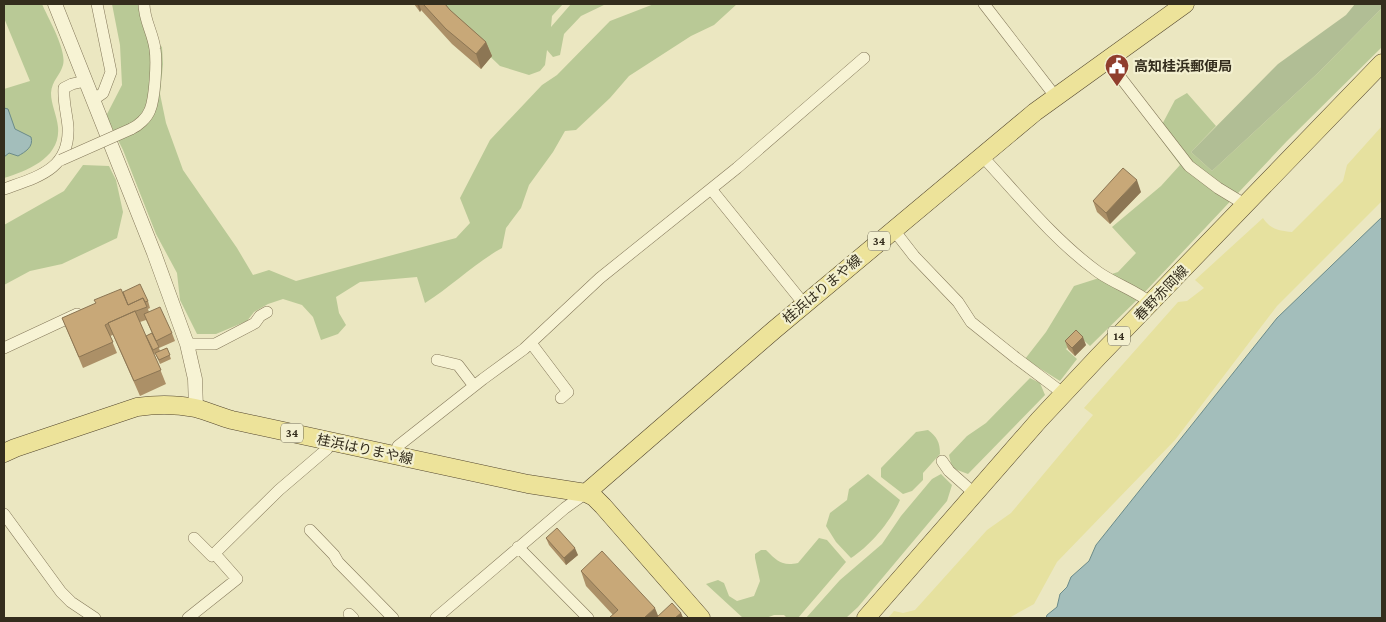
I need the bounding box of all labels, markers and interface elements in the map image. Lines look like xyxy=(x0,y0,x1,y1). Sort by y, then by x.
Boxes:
public building icon: 高知桂浜郵便局 xyxy=(1104,53,1130,87)
place label: 高知桂浜郵便局 xyxy=(1134,58,1232,74)
road number: 34 xyxy=(868,232,890,250)
street label: 桂浜はりまや線 xyxy=(779,251,865,327)
street label: 春野赤岡線 xyxy=(1131,262,1191,324)
road number: 14 xyxy=(1108,326,1130,346)
road number: 34 xyxy=(281,423,303,442)
street label: 桂浜はりまや線 xyxy=(315,431,415,467)

